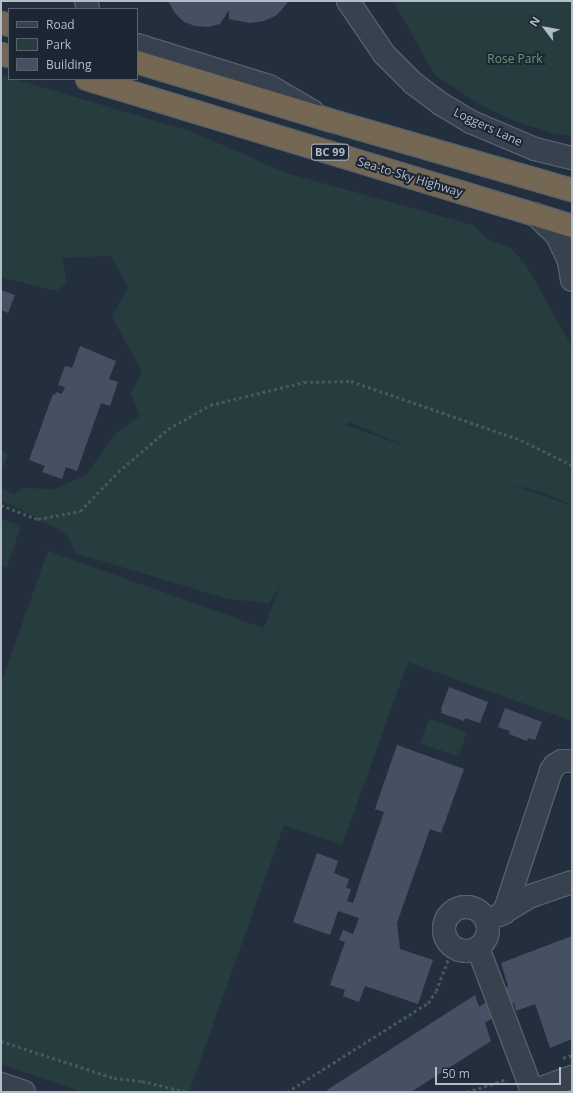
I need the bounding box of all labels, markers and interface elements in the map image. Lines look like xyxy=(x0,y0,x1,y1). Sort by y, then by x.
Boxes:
legend xyxy=(8,8,138,80)
north arrow xyxy=(525,8,565,48)
text: N xyxy=(526,14,543,29)
text: Road xyxy=(46,16,75,33)
text: Park xyxy=(46,36,71,53)
park label: Rose Park xyxy=(487,52,543,66)
text: Building xyxy=(46,56,91,73)
street label: Loggers Lane xyxy=(451,105,525,149)
road number: BC 99 xyxy=(311,143,349,161)
street label: Sea-to-Sky Highway xyxy=(356,154,464,200)
scale bar xyxy=(437,1059,563,1085)
text: 50 m xyxy=(442,1065,470,1082)

